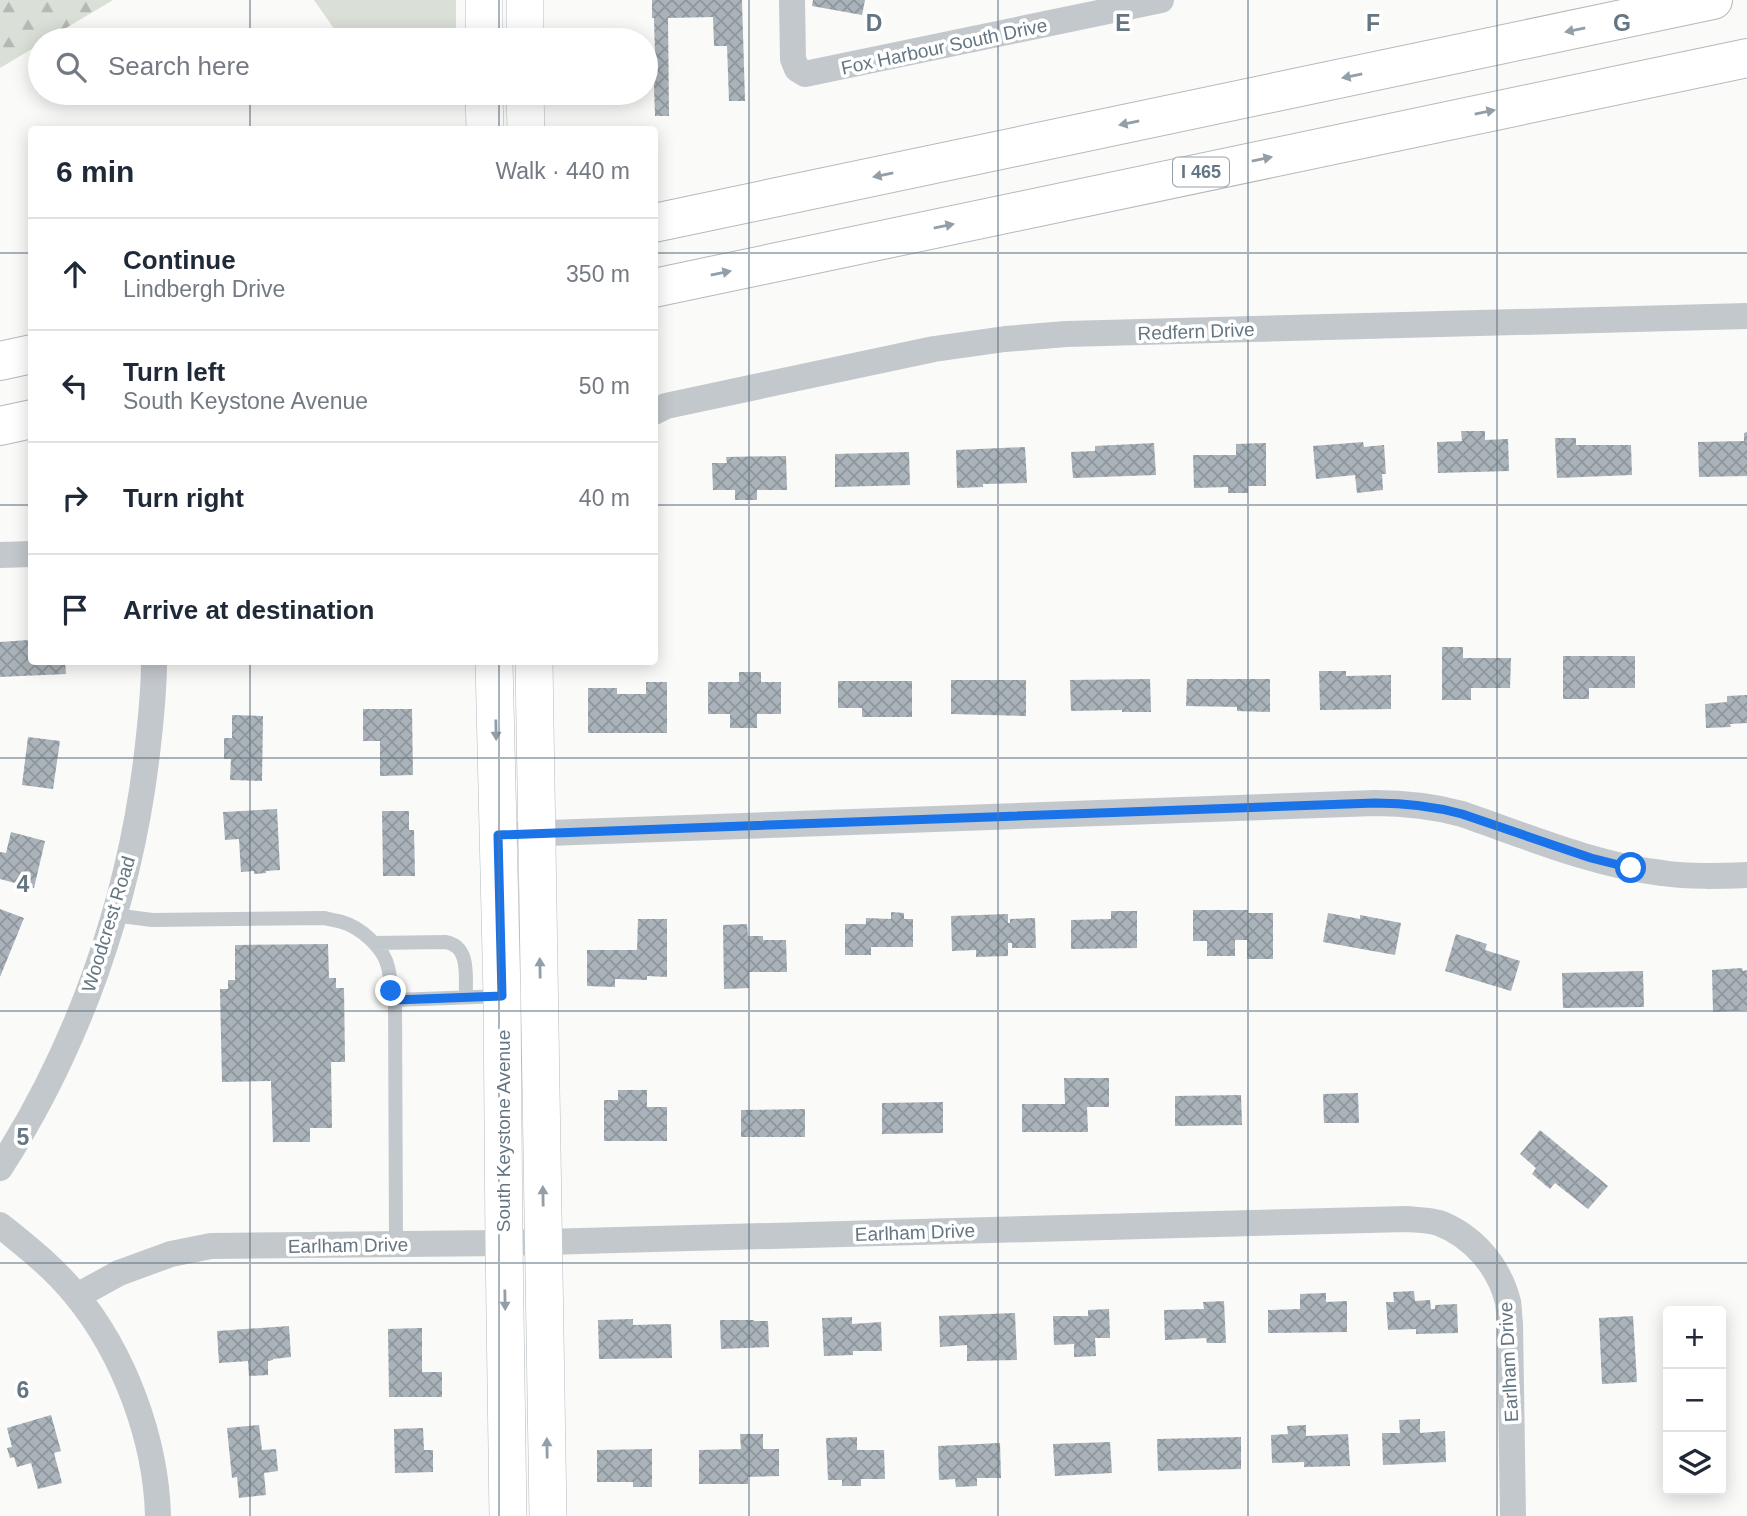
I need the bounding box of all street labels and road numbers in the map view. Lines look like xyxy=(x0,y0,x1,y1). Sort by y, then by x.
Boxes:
street label: Fox Harbour South Drive xyxy=(839,13,1049,79)
road number: I 465 xyxy=(1173,158,1229,187)
street label: Redfern Drive xyxy=(1137,319,1255,344)
street label: Woodcrest Road xyxy=(78,854,139,995)
street label: South Keystone Avenue xyxy=(493,1030,514,1232)
street label: Earlham Drive xyxy=(855,1220,976,1245)
street label: Earlham Drive xyxy=(288,1234,408,1257)
street label: Earlham Drive xyxy=(1495,1301,1522,1423)

